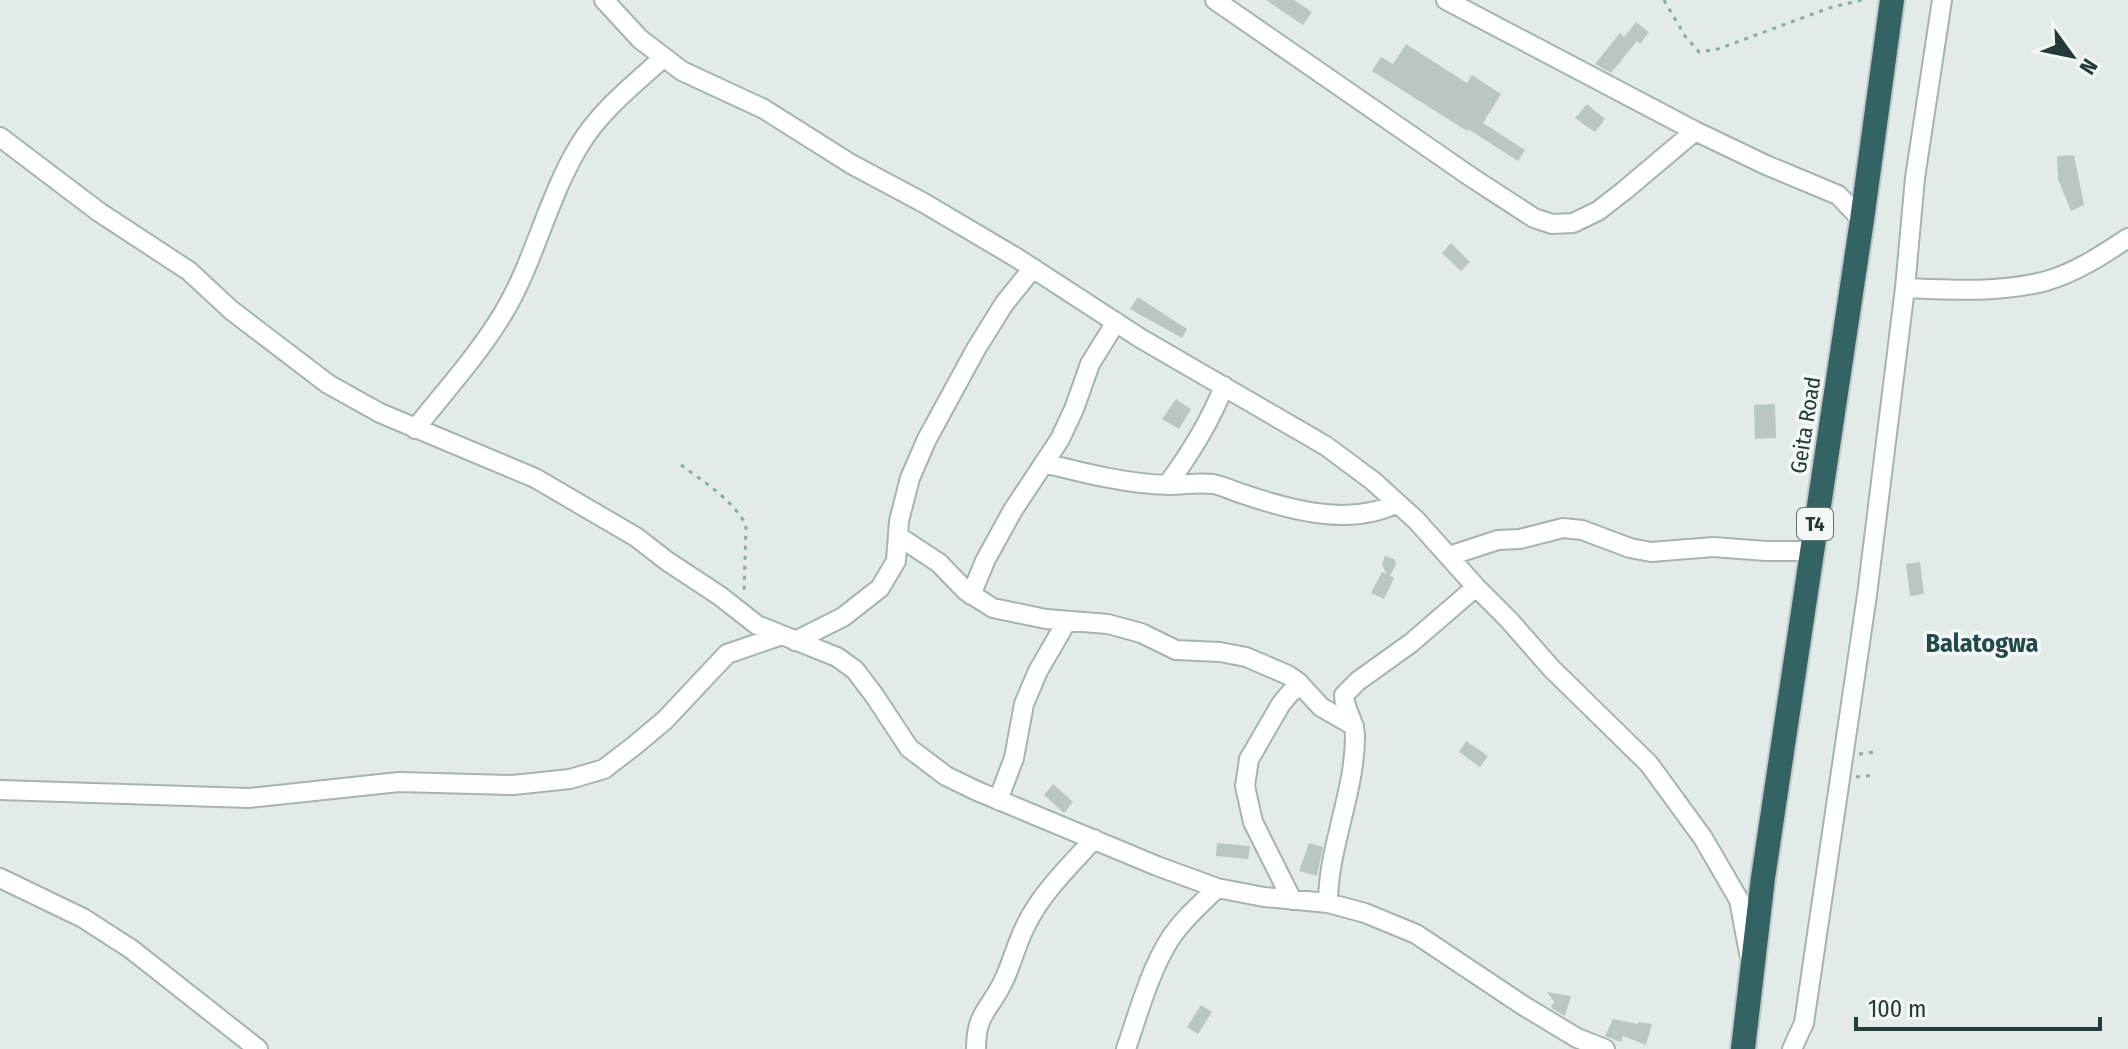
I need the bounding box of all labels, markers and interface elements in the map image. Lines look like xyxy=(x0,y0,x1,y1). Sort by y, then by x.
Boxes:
north arrow xyxy=(2032,16,2112,96)
text: N xyxy=(2073,54,2103,80)
street label: Geita Road xyxy=(1785,375,1826,475)
road number: T4 xyxy=(1797,508,1833,540)
district label: Balatogwa xyxy=(1926,628,2039,659)
scale bar xyxy=(1856,981,2100,1031)
text: 100 m xyxy=(1868,995,1926,1023)

